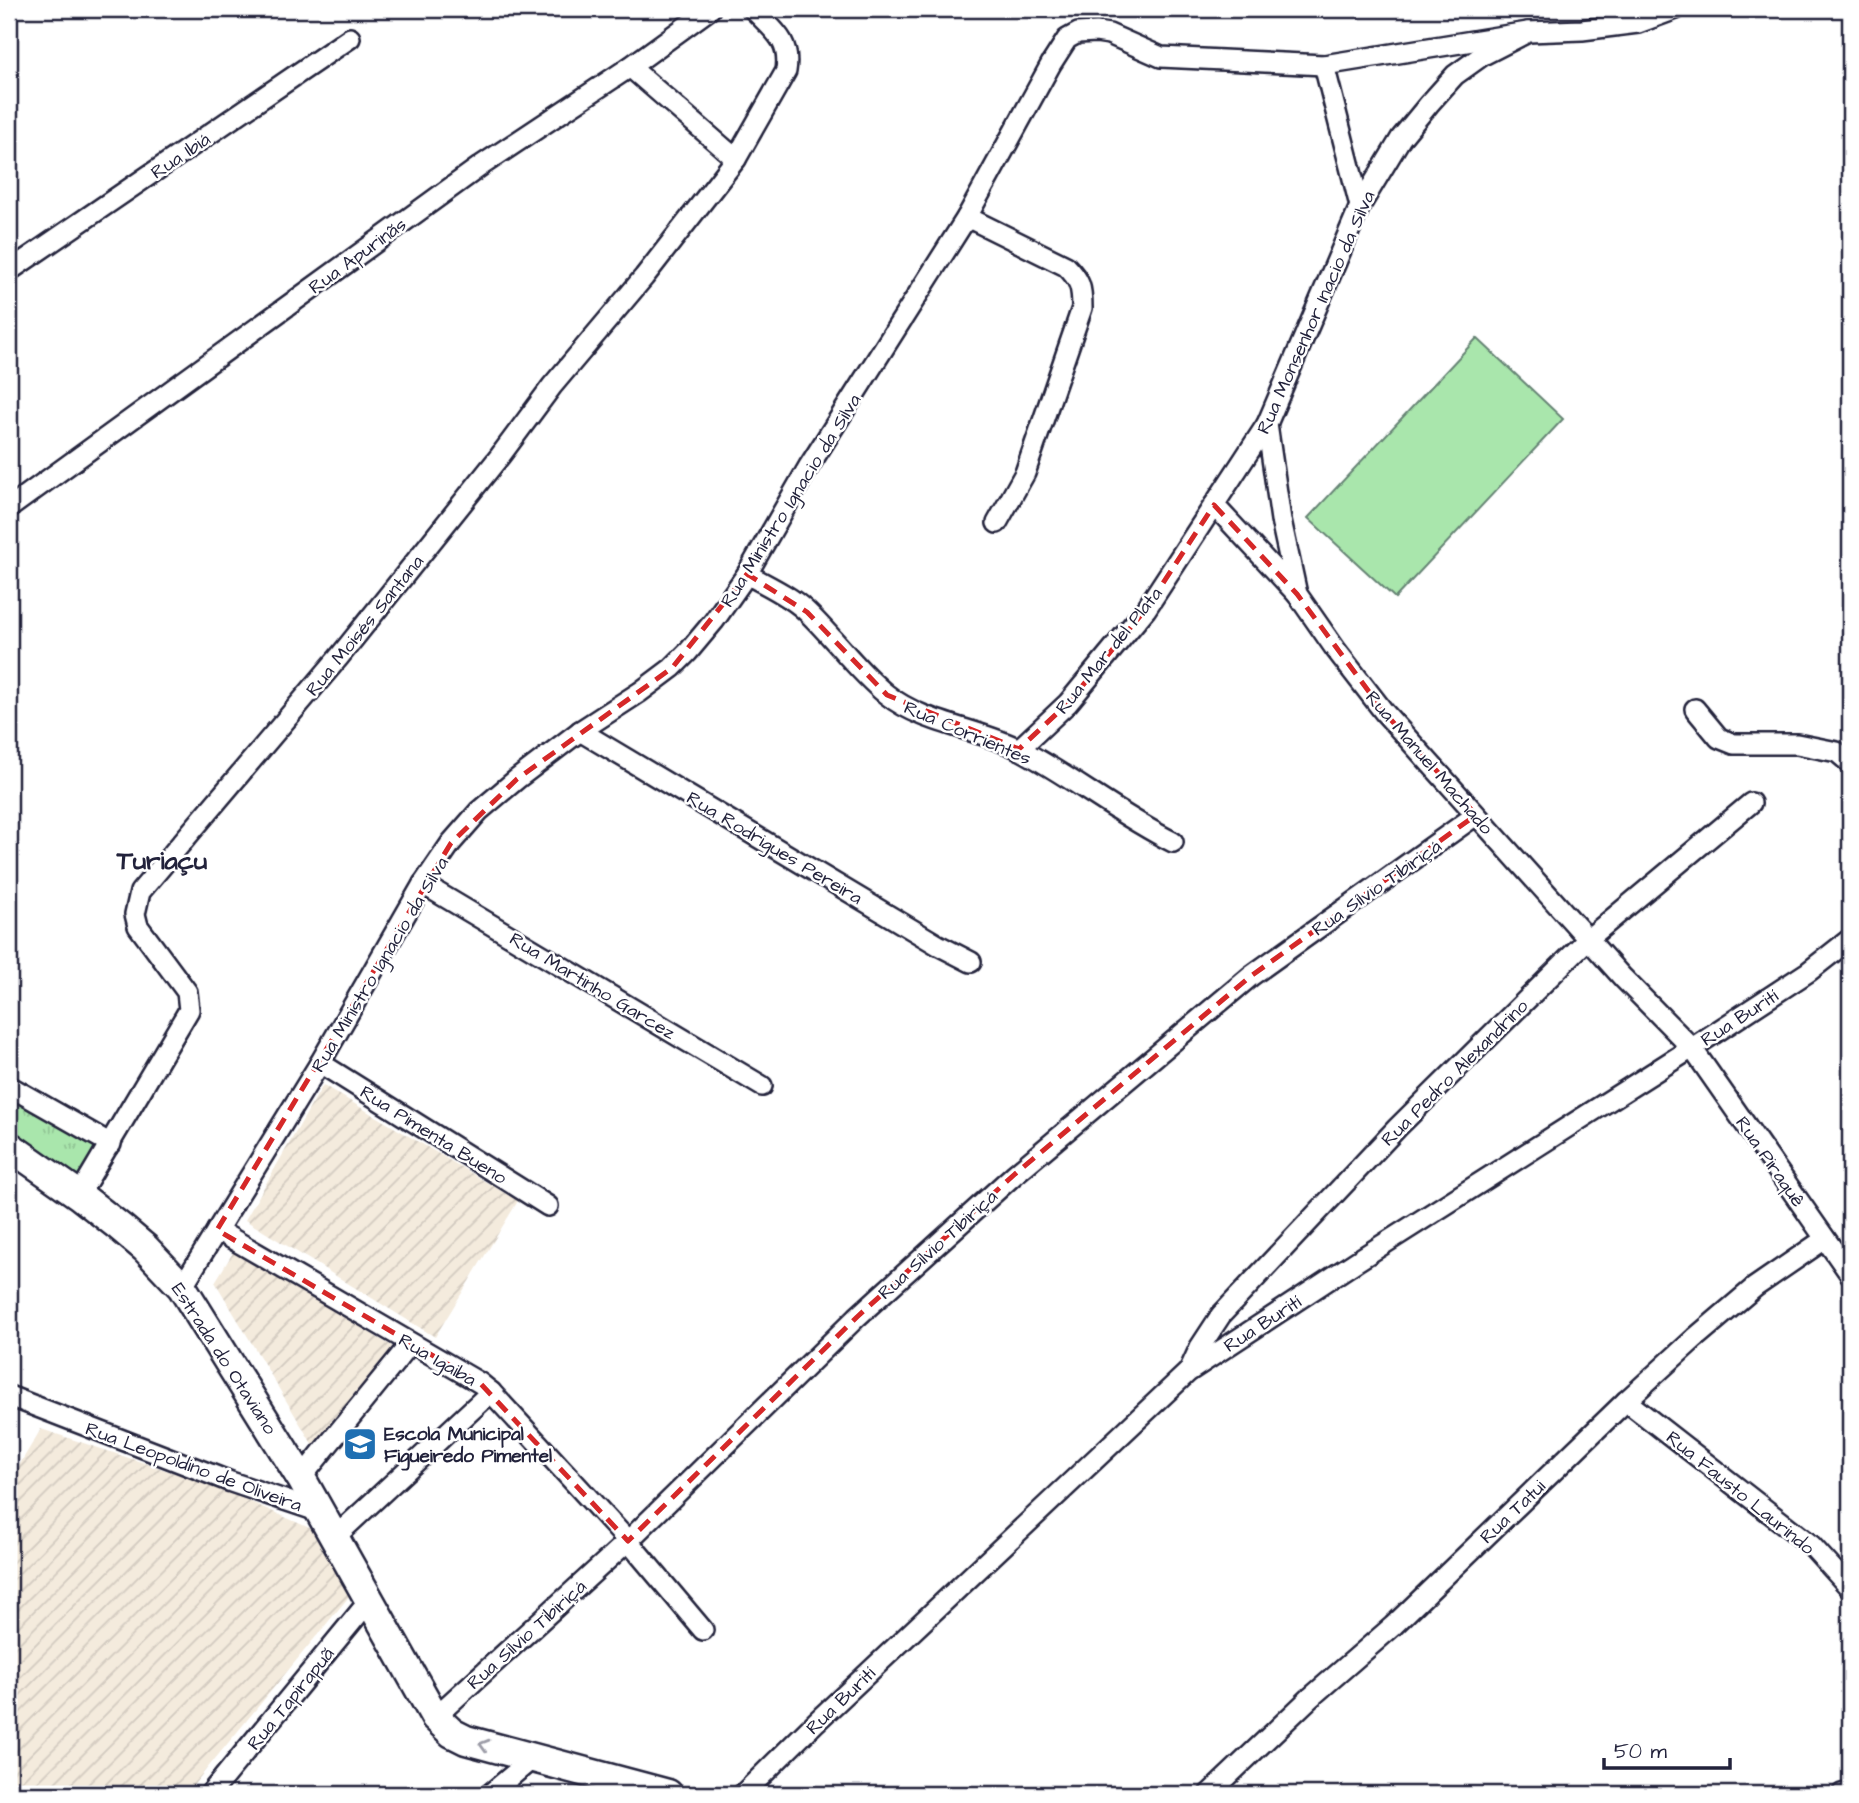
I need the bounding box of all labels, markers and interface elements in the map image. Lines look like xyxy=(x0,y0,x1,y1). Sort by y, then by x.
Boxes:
street label: Rua Ibiá xyxy=(146,126,216,186)
street label: Rua Monsenhor Inacio da Silva xyxy=(1250,186,1382,439)
street label: Rua Apurinãs xyxy=(303,212,412,301)
street label: Rua Ministro Ignacio da Silva xyxy=(714,389,869,613)
street label: Rua Moisés Santana xyxy=(300,549,431,702)
street label: Rua Mar del Plata xyxy=(1049,581,1169,720)
street label: Rua Manuel Machado xyxy=(1359,685,1499,841)
street label: Rua Corrientes xyxy=(900,694,1035,772)
street label: Rua Rodrigues Pereira xyxy=(681,785,868,913)
street label: Rua Sílvio Tibiriçá xyxy=(1307,833,1447,943)
district label: Turiaçu xyxy=(116,843,207,879)
street label: Rua Ministro Ignacio da Silva xyxy=(305,852,457,1078)
street label: Rua Martinho Garcez xyxy=(504,926,681,1047)
street label: Rua Burití xyxy=(1696,983,1784,1053)
street label: Rua Pedro Alexandrino xyxy=(1375,993,1535,1153)
street label: Rua Pimenta Bueno xyxy=(355,1079,512,1192)
street label: Rua Piraquê xyxy=(1729,1111,1811,1213)
street label: Rua Sílvio Tibiriçá xyxy=(872,1184,1004,1306)
street label: Estrada do Otaviano xyxy=(164,1278,283,1440)
street label: Rua Burití xyxy=(1219,1289,1307,1359)
street label: Rua Igaiba xyxy=(393,1327,482,1395)
street label: Rua Leopoldino de Oliveira xyxy=(81,1416,306,1519)
place label: Escola Municipal Figueiredo Pimentel xyxy=(384,1421,552,1471)
school or university icon: Escola Municipal Figueiredo Pimentel xyxy=(341,1425,379,1463)
street label: Rua Fausto Laurindo xyxy=(1660,1425,1820,1562)
street label: Rua Tatui xyxy=(1474,1474,1552,1550)
street label: Rua Sílvio Tibiriçá xyxy=(461,1574,593,1696)
street label: Rua Tapirapuã xyxy=(241,1641,341,1756)
street label: Rua Burití xyxy=(800,1661,882,1741)
scale bar xyxy=(1604,1726,1730,1770)
text: 50 m xyxy=(1614,1737,1668,1766)
one-way arrow xyxy=(478,1739,490,1754)

